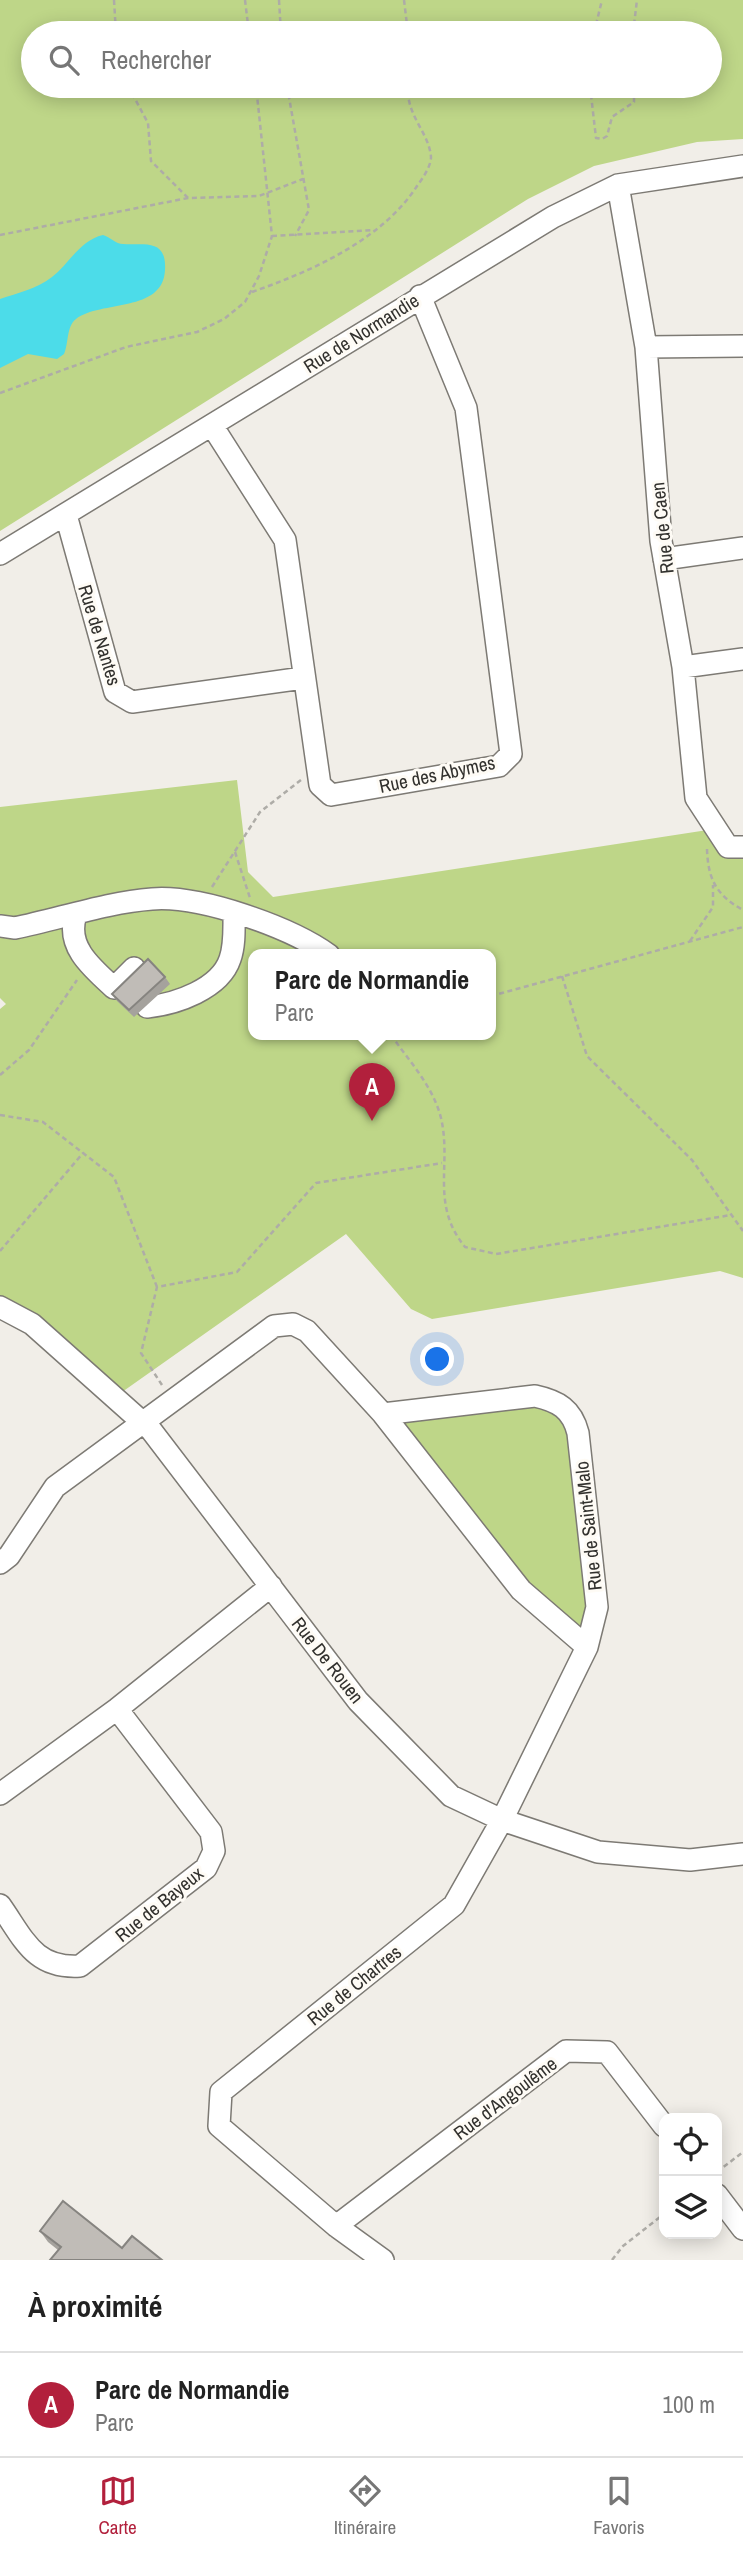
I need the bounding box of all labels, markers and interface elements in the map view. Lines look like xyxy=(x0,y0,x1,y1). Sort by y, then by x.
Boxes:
search box xyxy=(21,21,722,98)
icon: search xyxy=(45,41,83,79)
text: Rechercher xyxy=(101,42,211,77)
street label: Rue de Normandie xyxy=(298,287,424,379)
street label: Rue de Caen xyxy=(644,481,680,575)
street label: Rue de Nantes xyxy=(72,582,128,689)
street label: Rue des Abymes xyxy=(377,749,498,799)
popup xyxy=(248,949,496,1040)
text: Parc de Normandie xyxy=(275,962,469,997)
text: Parc xyxy=(275,997,314,1028)
pin: A xyxy=(349,1063,395,1121)
your location xyxy=(420,1342,454,1376)
street label: Rue de Saint-Malo xyxy=(568,1460,608,1592)
street label: Rue De Rouen xyxy=(286,1611,370,1709)
street label: Rue de Bayeux xyxy=(109,1860,209,1948)
street label: Rue de Chartres xyxy=(301,1939,407,2031)
street label: Rue d'Angoulême xyxy=(448,2050,562,2146)
map controls xyxy=(659,2113,722,2239)
button: locate xyxy=(659,2113,722,2176)
button: layers xyxy=(659,2176,722,2239)
text: À proximité xyxy=(28,2286,162,2326)
text: Parc de Normandie xyxy=(95,2372,289,2407)
text: A xyxy=(44,2389,58,2420)
text: 100 m xyxy=(663,2389,715,2420)
text: Parc xyxy=(95,2407,134,2438)
tab: Carte xyxy=(99,2472,137,2540)
tab: Itinéraire xyxy=(334,2472,396,2540)
tab: Favoris xyxy=(593,2472,644,2540)

